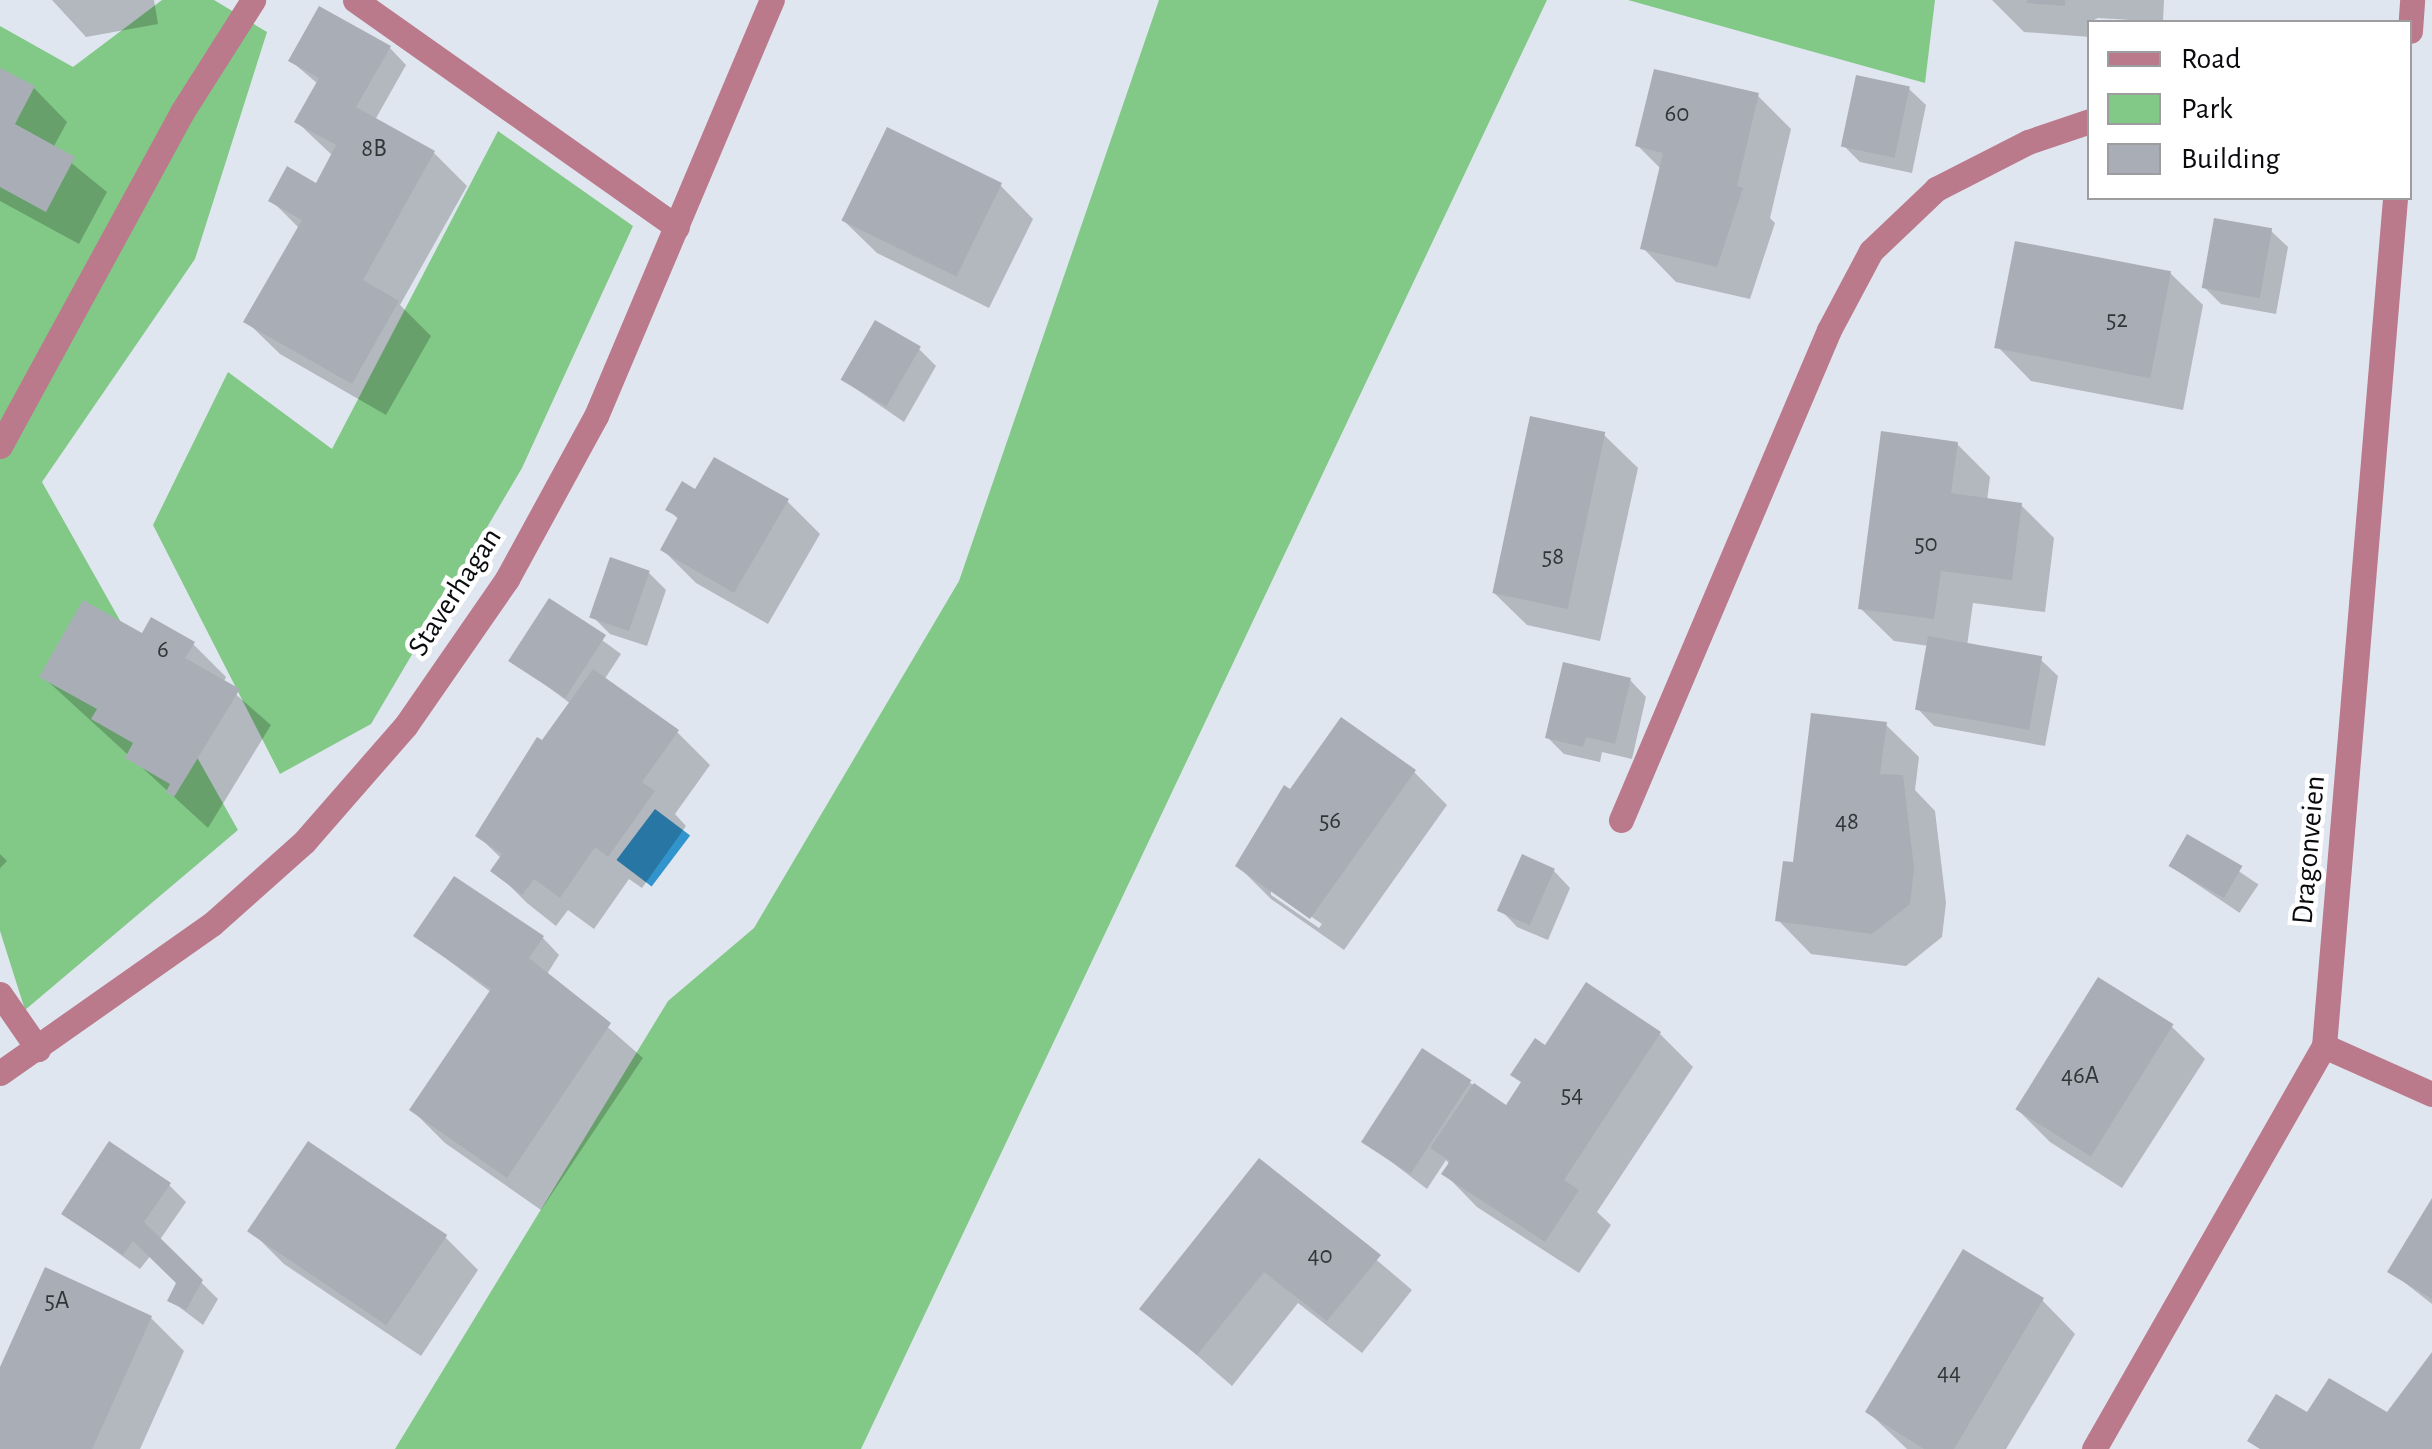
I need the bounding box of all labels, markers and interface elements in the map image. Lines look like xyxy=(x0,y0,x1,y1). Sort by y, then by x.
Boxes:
legend xyxy=(2087,20,2412,200)
text: Road xyxy=(2181,44,2241,74)
text: Park xyxy=(2181,94,2233,124)
house number: 60 xyxy=(1665,99,1689,129)
house number: 8B xyxy=(361,134,387,164)
text: Building xyxy=(2181,144,2280,174)
house number: 52 xyxy=(2106,305,2128,335)
street label: Staverhagan xyxy=(400,521,510,663)
house number: 50 xyxy=(1914,529,1938,559)
house number: 58 xyxy=(1542,542,1564,572)
house number: 6 xyxy=(157,635,169,665)
street label: Dragonveien xyxy=(2285,774,2333,926)
house number: 56 xyxy=(1319,806,1341,836)
house number: 48 xyxy=(1835,807,1859,837)
house number: 46A xyxy=(2061,1061,2099,1091)
house number: 54 xyxy=(1561,1080,1583,1110)
house number: 40 xyxy=(1307,1241,1333,1271)
house number: 5A xyxy=(45,1286,69,1316)
house number: 44 xyxy=(1937,1358,1961,1388)

